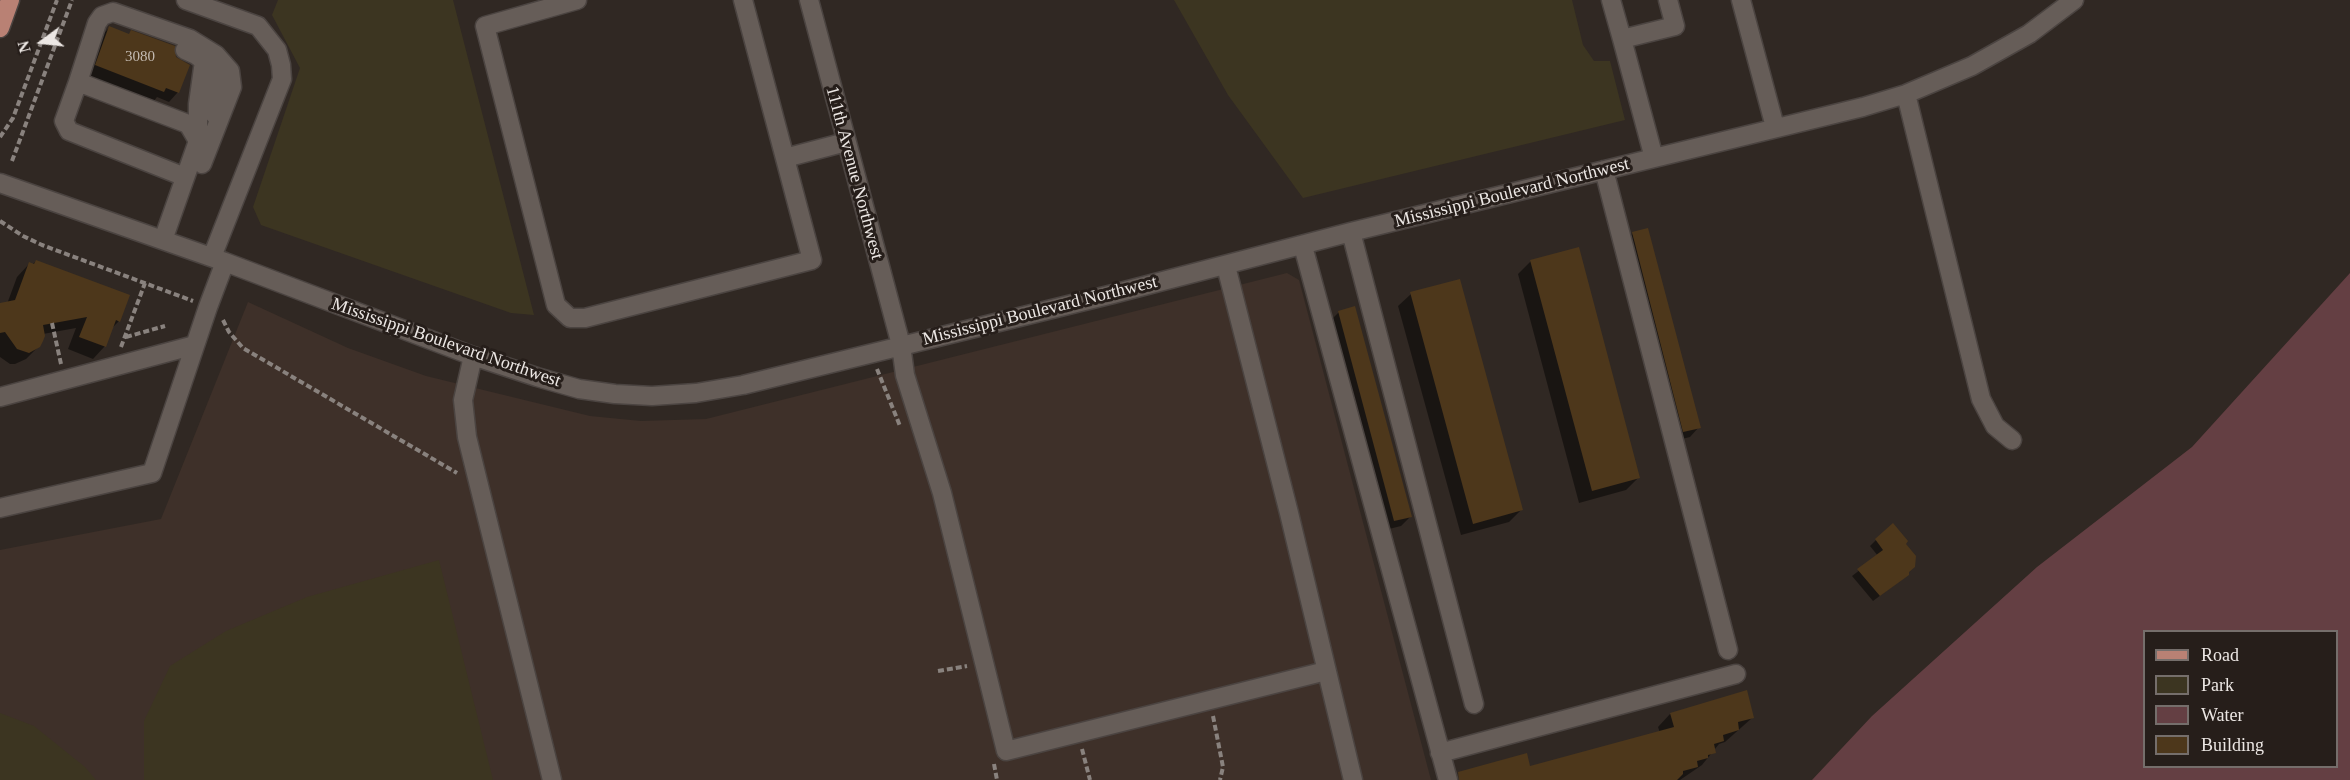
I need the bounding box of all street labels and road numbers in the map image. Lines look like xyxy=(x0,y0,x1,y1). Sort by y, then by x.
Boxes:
street label: 111th Avenue Northwest xyxy=(820,84,888,262)
street label: Mississippi Boulevard Northwest xyxy=(1392,153,1632,233)
street label: Mississippi Boulevard Northwest xyxy=(920,271,1160,351)
street label: Mississippi Boulevard Northwest xyxy=(329,294,563,392)

